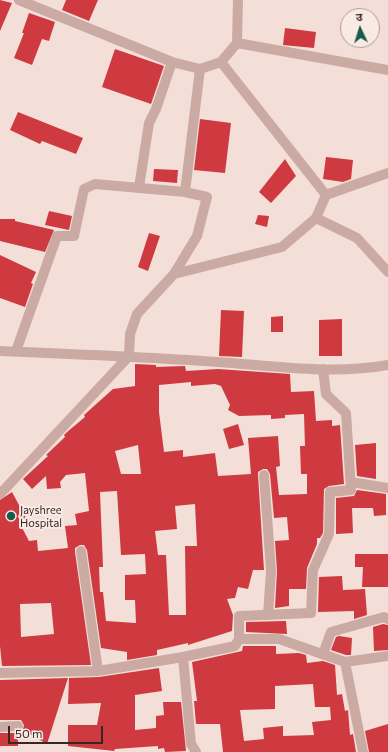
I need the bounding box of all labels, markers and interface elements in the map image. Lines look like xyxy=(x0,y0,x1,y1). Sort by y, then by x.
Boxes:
north arrow xyxy=(340,8,380,48)
text: उ xyxy=(356,10,363,23)
place label: Jayshree Hospital xyxy=(20,503,62,529)
marker: Jayshree Hospital xyxy=(5,510,17,522)
scale bar xyxy=(10,718,105,744)
text: 50 m xyxy=(15,726,43,740)

